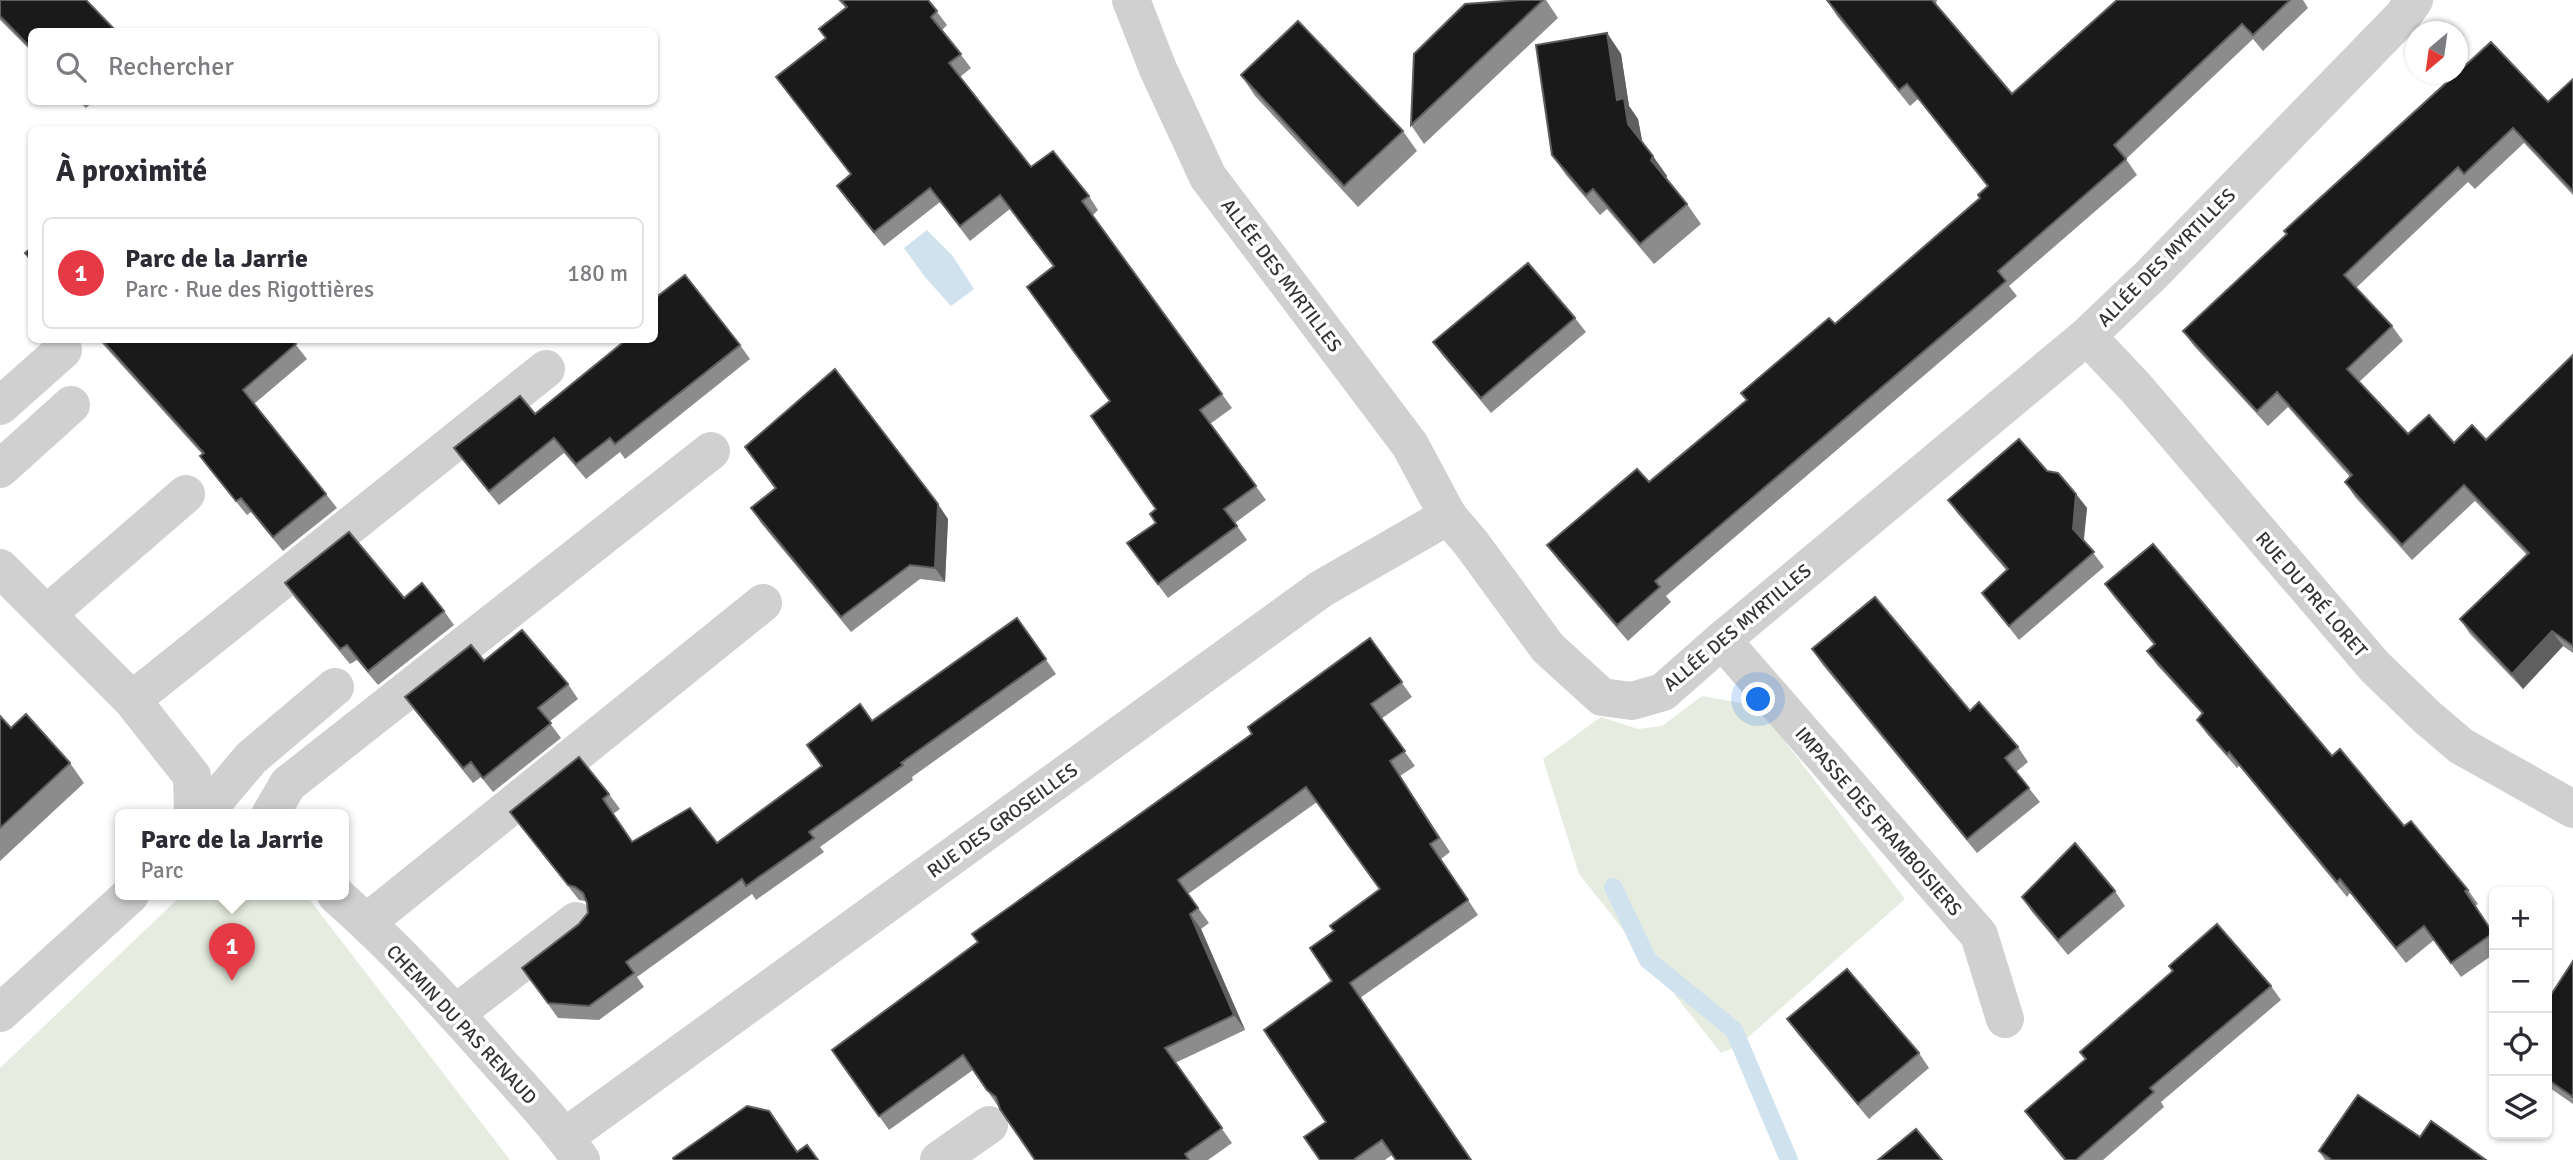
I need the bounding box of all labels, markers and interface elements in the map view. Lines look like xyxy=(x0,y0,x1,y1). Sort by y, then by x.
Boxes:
north arrow xyxy=(2405,21,2468,84)
search box xyxy=(28,28,658,105)
icon: search xyxy=(52,48,90,86)
text: Rechercher xyxy=(108,51,234,83)
text: À proximité xyxy=(56,153,207,190)
street label: ALLÉE DES MYRTILLES xyxy=(2093,184,2241,332)
street label: ALLÉE DES MYRTILLES xyxy=(1216,194,1347,357)
text: Parc de la Jarrie xyxy=(125,243,308,275)
text: 1 xyxy=(75,259,87,288)
text: 180 m xyxy=(567,259,628,288)
text: Parc · Rue des Rigottières xyxy=(125,275,374,304)
street label: RUE DU PRÉ LORET xyxy=(2250,527,2373,663)
street label: ALLÉE DES MYRTILLES xyxy=(1659,559,1817,697)
your location xyxy=(1741,682,1775,716)
street label: IMPASSE DES FRAMBOISIERS xyxy=(1790,722,1967,921)
street label: RUE DES GROSEILLES xyxy=(923,758,1082,883)
popup xyxy=(115,809,349,900)
text: Parc de la Jarrie xyxy=(141,824,323,856)
text: Parc xyxy=(141,856,184,885)
map controls xyxy=(2489,887,2552,1139)
button: + xyxy=(2489,887,2552,950)
pin: 1 xyxy=(209,923,255,981)
street label: CHEMIN DU PAS RENAUD xyxy=(381,940,542,1110)
button: − xyxy=(2489,950,2552,1013)
button: locate xyxy=(2489,1013,2552,1076)
button: layers xyxy=(2489,1076,2552,1139)

